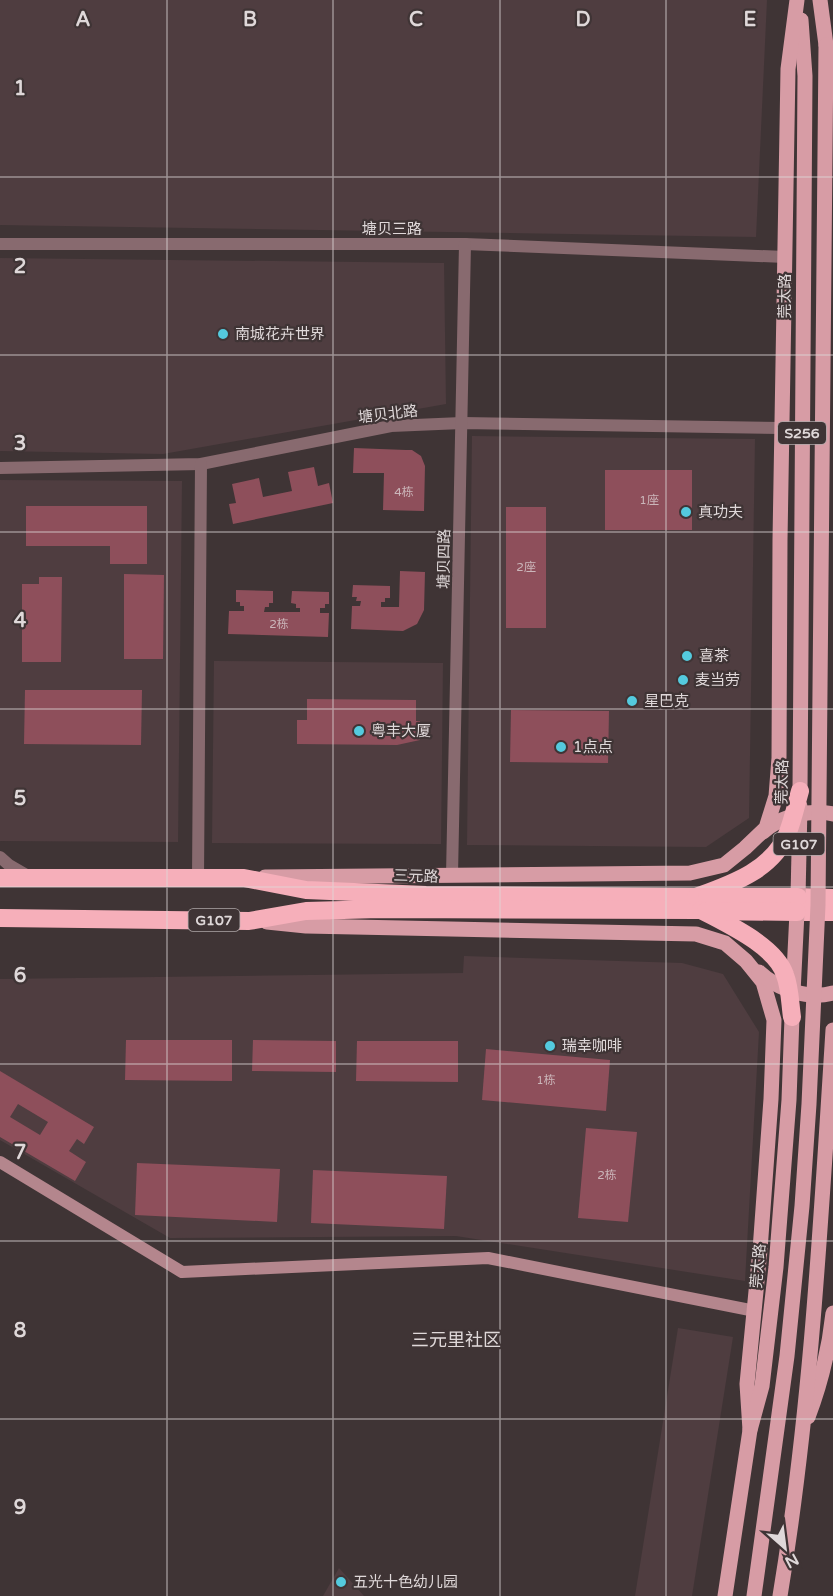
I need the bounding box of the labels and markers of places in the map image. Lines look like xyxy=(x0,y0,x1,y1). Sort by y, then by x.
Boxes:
place label: 南城花卉世界 xyxy=(235,325,325,343)
marker: 南城花卉世界 xyxy=(216,327,230,341)
place label: 真功夫 xyxy=(698,503,743,521)
marker: 真功夫 xyxy=(679,505,693,519)
place label: 喜茶 xyxy=(699,647,729,665)
marker: 喜茶 xyxy=(680,649,694,663)
place label: 麦当劳 xyxy=(695,671,740,689)
marker: 麦当劳 xyxy=(676,673,690,687)
place label: 星巴克 xyxy=(644,692,689,710)
marker: 星巴克 xyxy=(625,694,639,708)
place label: 粤丰大厦 xyxy=(371,722,431,740)
marker: 粤丰大厦 xyxy=(352,724,366,738)
place label: 1点点 xyxy=(573,738,612,756)
marker: 1点点 xyxy=(554,740,568,754)
place label: 瑞幸咖啡 xyxy=(562,1037,622,1055)
marker: 瑞幸咖啡 xyxy=(543,1039,557,1053)
place label: 五光十色幼儿园 xyxy=(353,1573,458,1591)
marker: 五光十色幼儿园 xyxy=(334,1575,348,1589)

